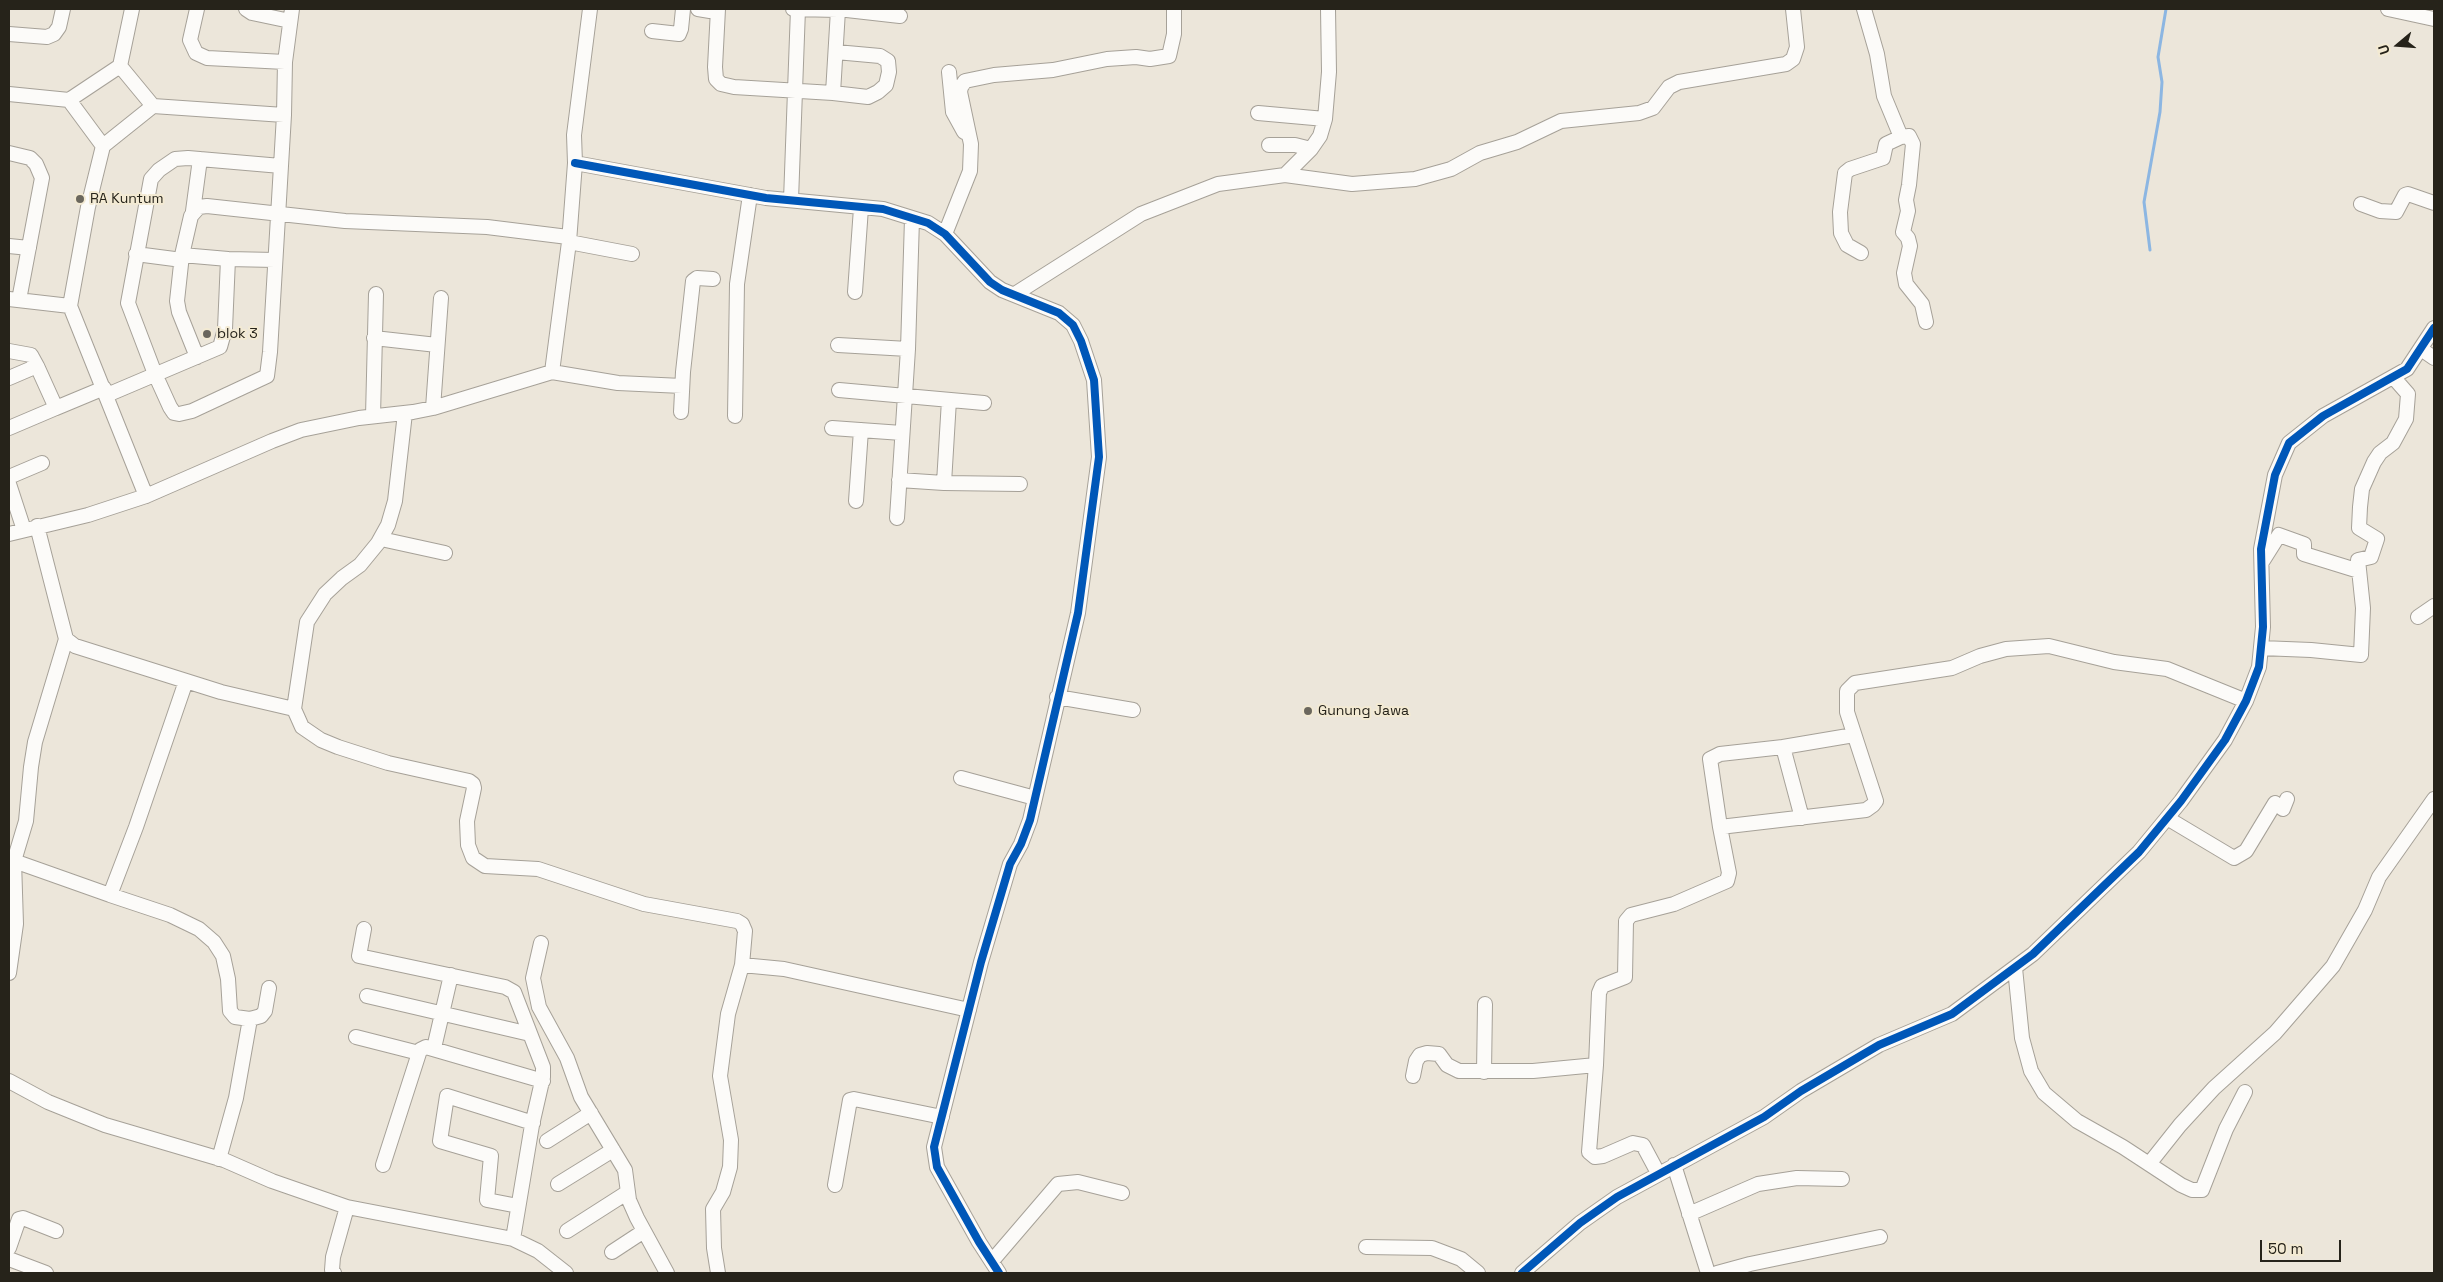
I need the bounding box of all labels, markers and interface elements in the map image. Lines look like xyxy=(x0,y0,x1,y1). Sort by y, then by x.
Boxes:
north arrow xyxy=(2373,20,2423,70)
text: U xyxy=(2374,42,2394,57)
place label: RA Kuntum xyxy=(90,191,164,207)
marker: RA Kuntum xyxy=(74,193,86,205)
place label: blok 3 xyxy=(217,326,258,342)
marker: blok 3 xyxy=(201,328,213,340)
place label: Gunung Jawa xyxy=(1318,703,1409,719)
marker: Gunung Jawa xyxy=(1302,705,1314,717)
scale bar xyxy=(2263,1230,2344,1262)
text: 50 m xyxy=(2268,1239,2303,1258)

